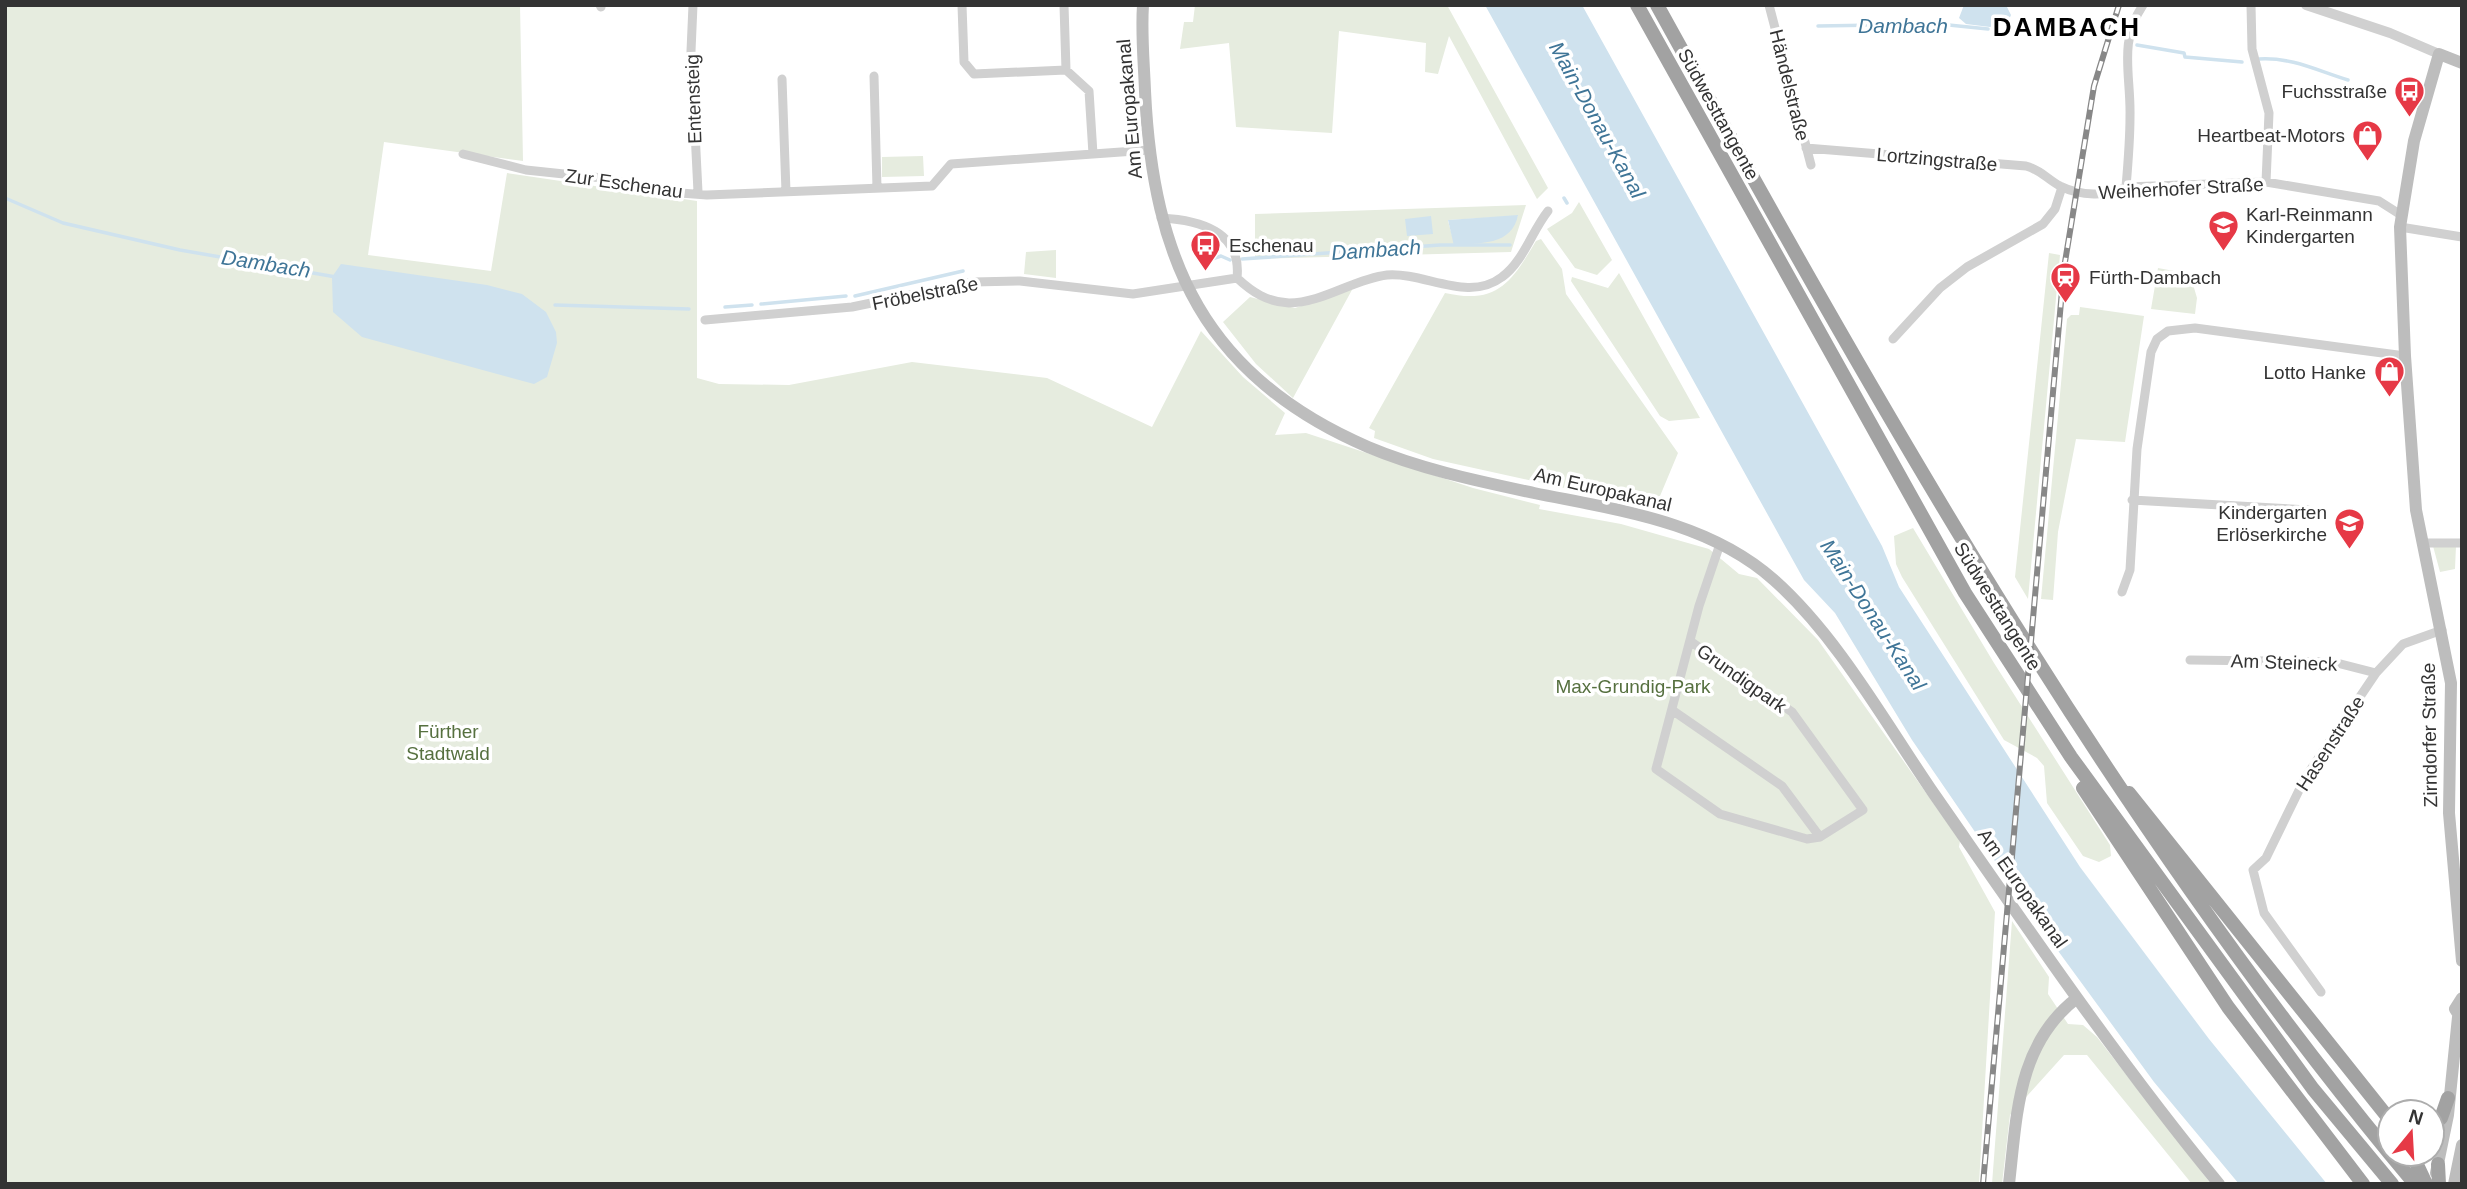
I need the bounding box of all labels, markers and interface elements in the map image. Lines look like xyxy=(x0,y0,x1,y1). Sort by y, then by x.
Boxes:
district label: DAMBACH xyxy=(1993,12,2141,42)
water label: Dambach xyxy=(1858,14,1948,37)
street label: Händelstraße xyxy=(1766,27,1814,143)
street label: Am Europakanal xyxy=(1113,38,1146,180)
water label: Main-Donau-Kanal xyxy=(1545,38,1651,203)
street label: Südwesttangente xyxy=(1674,45,1763,184)
street label: Entensteig xyxy=(681,54,706,144)
bus stop icon: Fuchsstraße xyxy=(2393,74,2427,118)
place label: Fuchsstraße xyxy=(2281,81,2387,102)
shop icon: Heartbeat-Motors xyxy=(2351,118,2385,162)
place label: Heartbeat-Motors xyxy=(2197,125,2345,146)
street label: Lortzingstraße xyxy=(1876,144,1998,175)
street label: Zur Eschenau xyxy=(564,165,684,202)
street label: Weiherhofer Straße xyxy=(2098,174,2264,203)
place label: Karl-Reinmann Kindergarten xyxy=(2246,204,2373,247)
school or university icon: Karl-Reinmann Kindergarten xyxy=(2206,208,2240,252)
bus stop icon: Eschenau xyxy=(1189,228,1223,272)
place label: Eschenau xyxy=(1229,235,1314,256)
water label: Dambach xyxy=(1330,235,1422,264)
water label: Dambach xyxy=(220,245,312,282)
station icon: Fürth-Dambach xyxy=(2049,260,2083,304)
place label: Fürth-Dambach xyxy=(2089,267,2221,288)
street label: Fröbelstraße xyxy=(870,273,980,314)
shop icon: Lotto Hanke xyxy=(2372,355,2406,399)
place label: Lotto Hanke xyxy=(2264,362,2366,383)
street label: Am Europakanal xyxy=(1532,463,1674,516)
place label: Kindergarten Erlöserkirche xyxy=(2216,502,2327,545)
school or university icon: Kindergarten Erlöserkirche xyxy=(2333,506,2367,550)
water label: Main-Donau-Kanal xyxy=(1816,535,1931,696)
street label: Südwesttangente xyxy=(1950,538,2045,674)
street label: Grundigpark xyxy=(1693,640,1791,717)
street label: Am Steineck xyxy=(2230,650,2338,675)
street label: Zirndorfer Straße xyxy=(2418,662,2441,807)
park label: Max-Grundig-Park xyxy=(1555,676,1711,697)
street label: Hasenstraße xyxy=(2292,692,2369,795)
park label: Fürther Stadtwald xyxy=(406,721,490,764)
street label: Am Europakanal xyxy=(1974,825,2071,952)
north arrow xyxy=(2376,1098,2446,1168)
text: N xyxy=(2406,1105,2426,1129)

